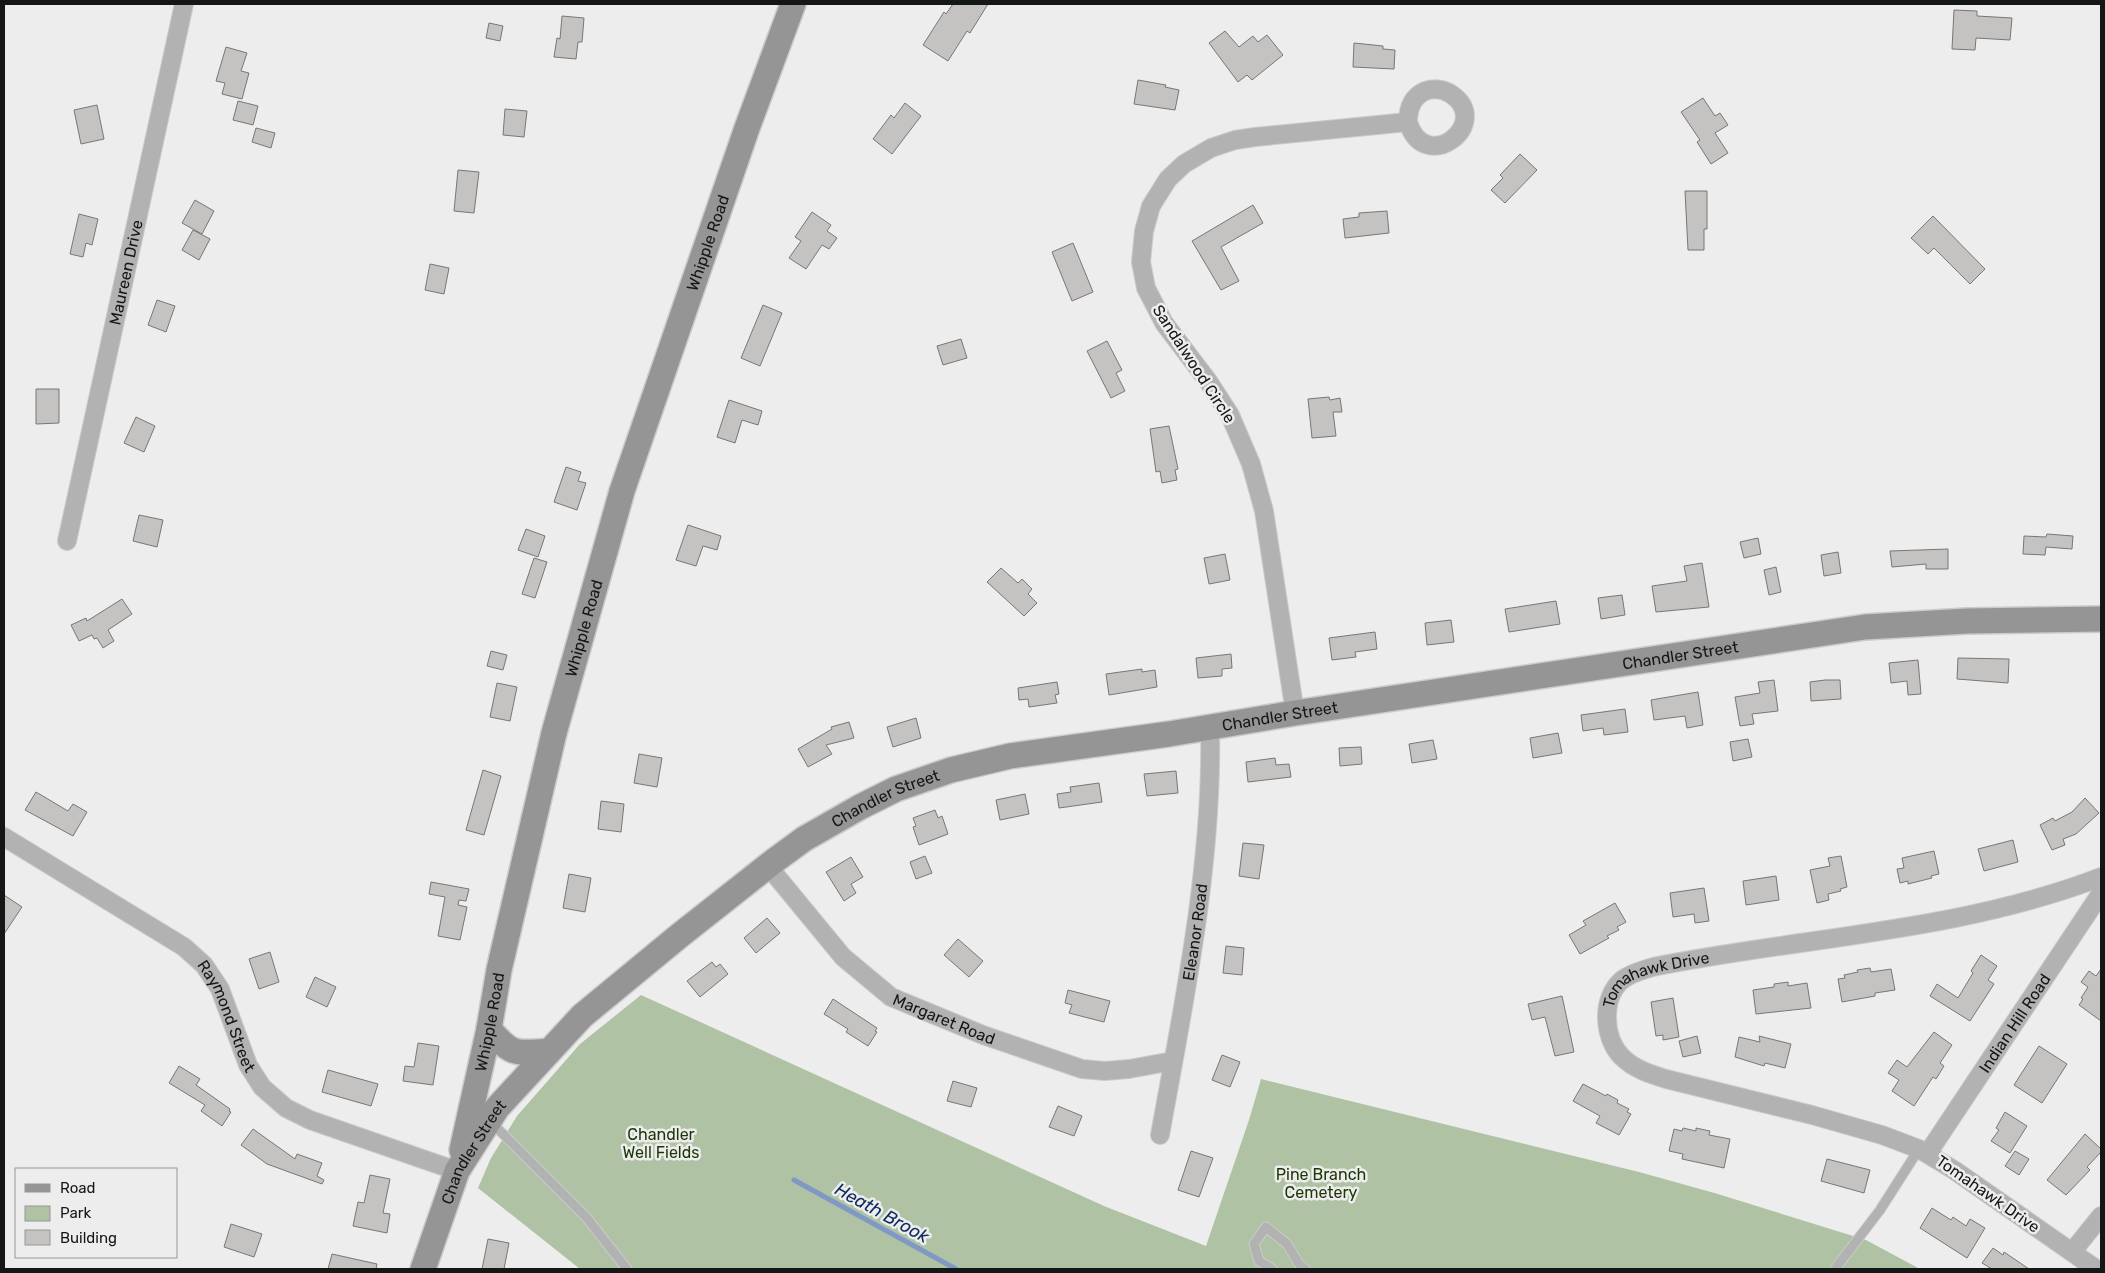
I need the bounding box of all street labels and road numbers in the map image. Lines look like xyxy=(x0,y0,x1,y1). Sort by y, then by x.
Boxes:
street label: Whipple Road xyxy=(682,192,733,293)
street label: Maureen Drive xyxy=(105,218,146,327)
street label: Sandalwood Circle xyxy=(1149,301,1239,427)
street label: Whipple Road xyxy=(561,577,606,679)
street label: Chandler Street xyxy=(1621,637,1740,673)
street label: Chandler Street xyxy=(1220,697,1339,735)
street label: Chandler Street xyxy=(828,765,942,831)
street label: Eleanor Road xyxy=(1178,882,1211,982)
street label: Tomahawk Drive xyxy=(1598,947,1711,1009)
street label: Raymond Street xyxy=(194,956,260,1076)
street label: Indian Hill Road xyxy=(1975,970,2054,1076)
street label: Whipple Road xyxy=(470,971,508,1073)
street label: Margaret Road xyxy=(890,989,998,1048)
street label: Chandler Street xyxy=(437,1095,510,1207)
street label: Tomahawk Drive xyxy=(1933,1151,2043,1237)

